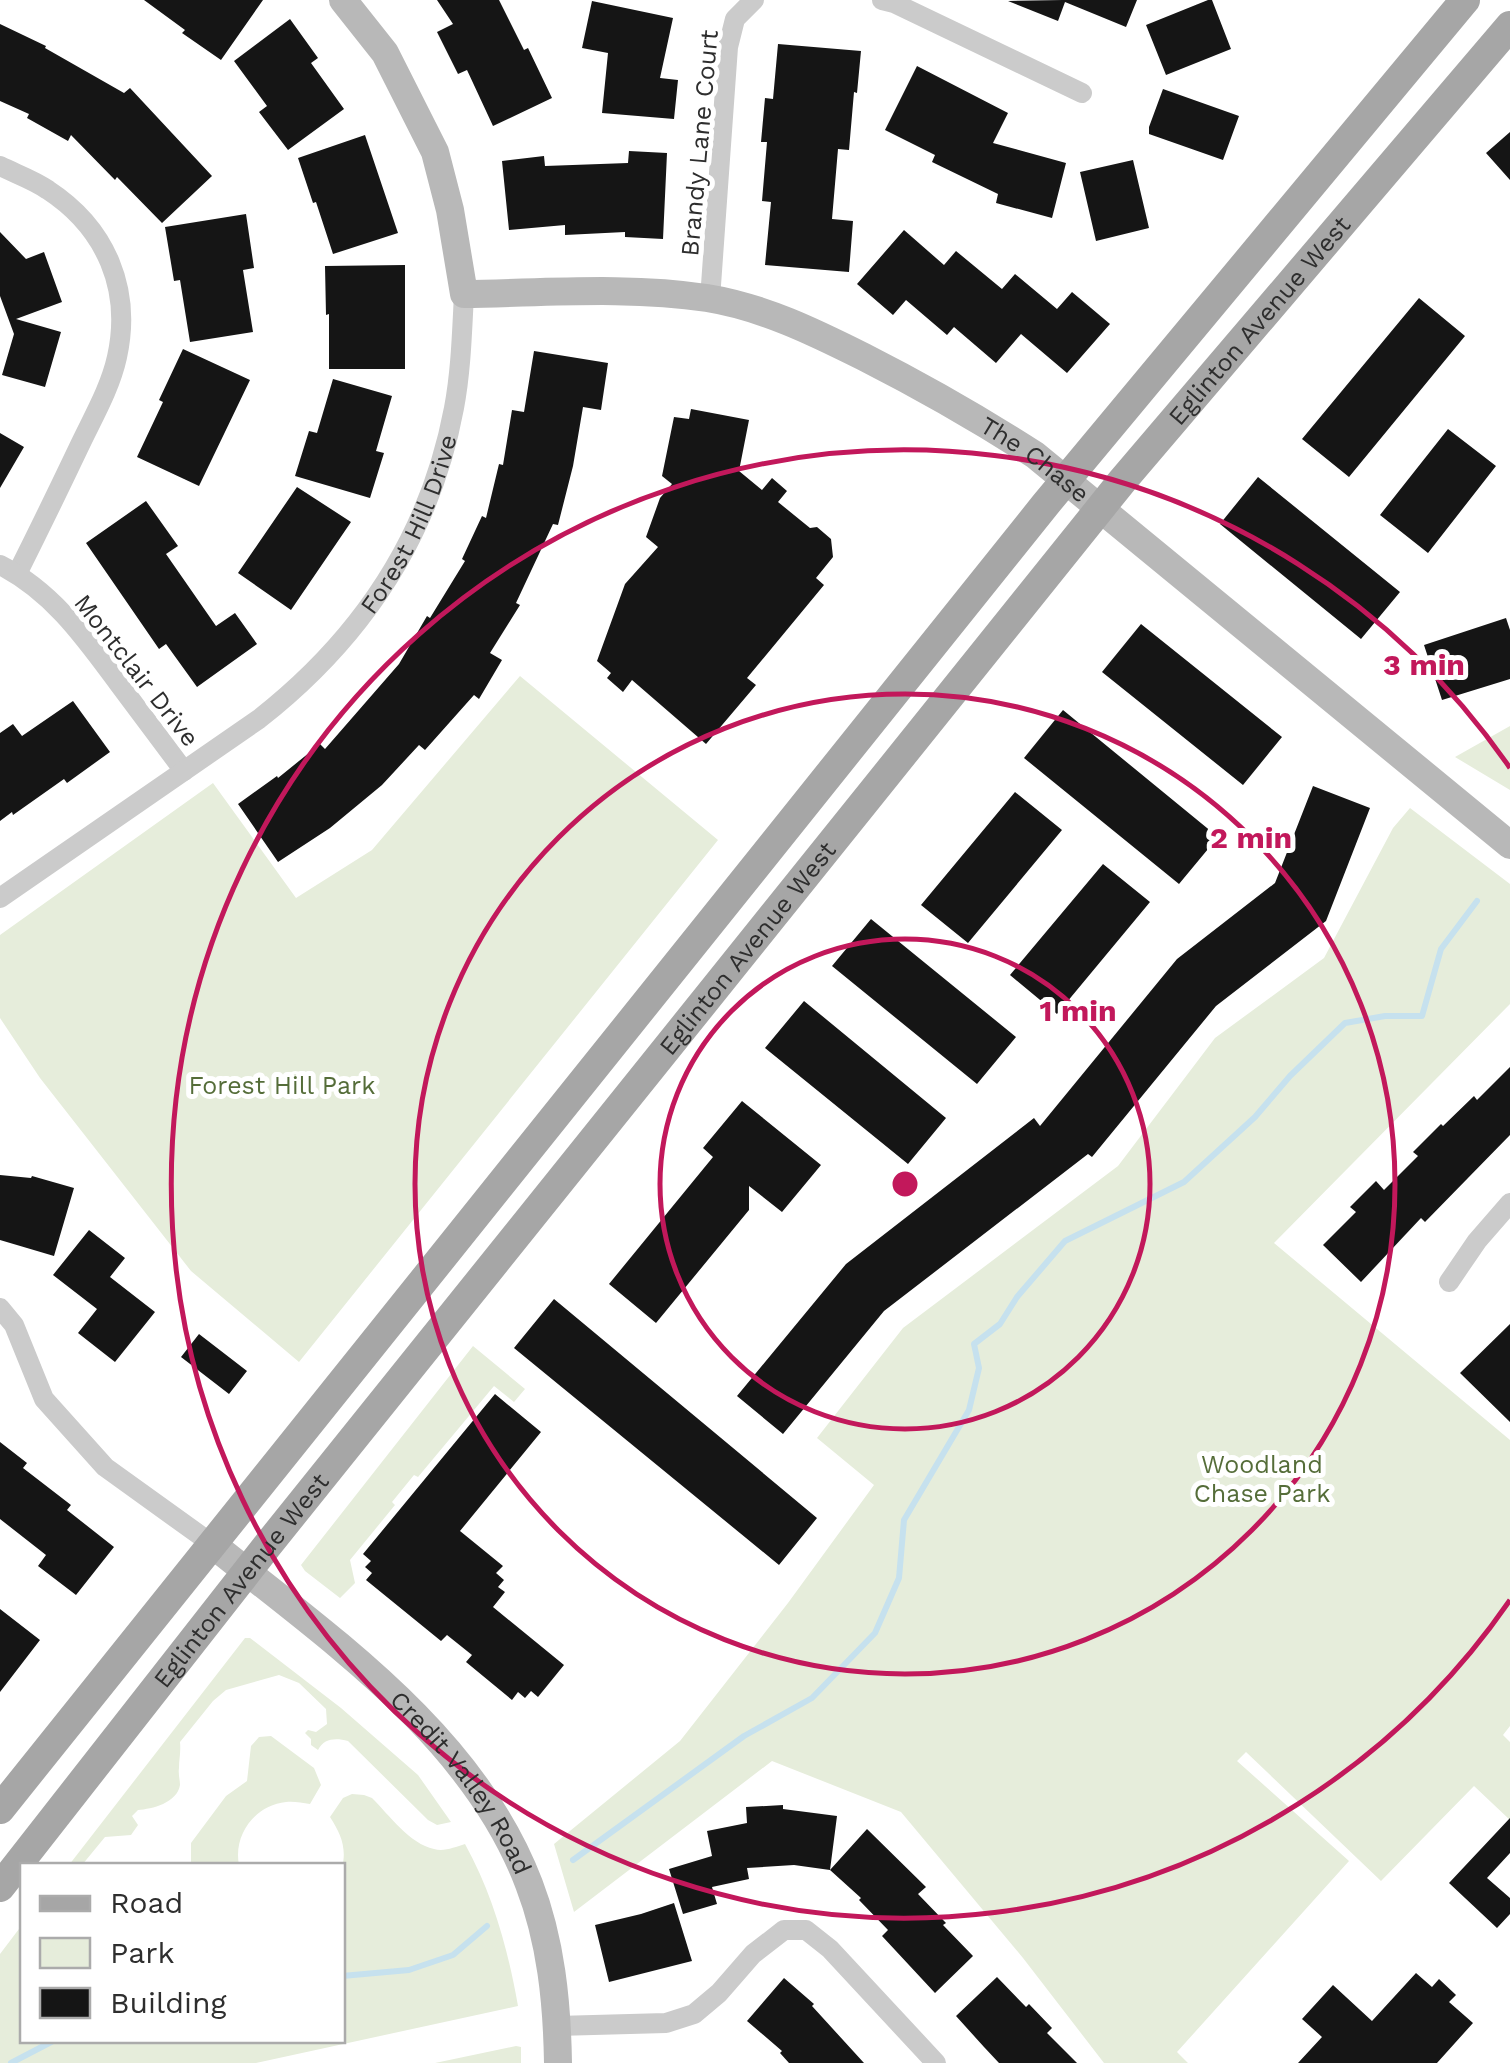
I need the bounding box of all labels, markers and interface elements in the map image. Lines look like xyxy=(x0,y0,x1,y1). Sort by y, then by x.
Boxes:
street label: Brandy Lane Court xyxy=(675,28,724,258)
street label: Eglinton Avenue West xyxy=(1162,210,1357,431)
street label: The Chase xyxy=(975,411,1095,509)
street label: Forest Hill Drive xyxy=(354,431,463,620)
street label: Montclair Drive xyxy=(68,589,205,752)
text: 3 min xyxy=(1383,647,1465,682)
text: 2 min xyxy=(1210,820,1292,855)
street label: Eglinton Avenue West xyxy=(653,835,842,1061)
text: 1 min xyxy=(1039,993,1117,1028)
park label: Forest Hill Park xyxy=(188,1071,376,1100)
centre of rings xyxy=(887,1166,923,1202)
park label: Woodland Chase Park xyxy=(1194,1450,1330,1508)
street label: Eglinton Avenue West xyxy=(148,1467,335,1694)
street label: Credit Valley Road xyxy=(384,1685,537,1879)
legend xyxy=(20,1863,345,2043)
text: Road xyxy=(110,1885,183,1920)
text: Park xyxy=(110,1935,175,1970)
text: Building xyxy=(110,1985,227,2020)

